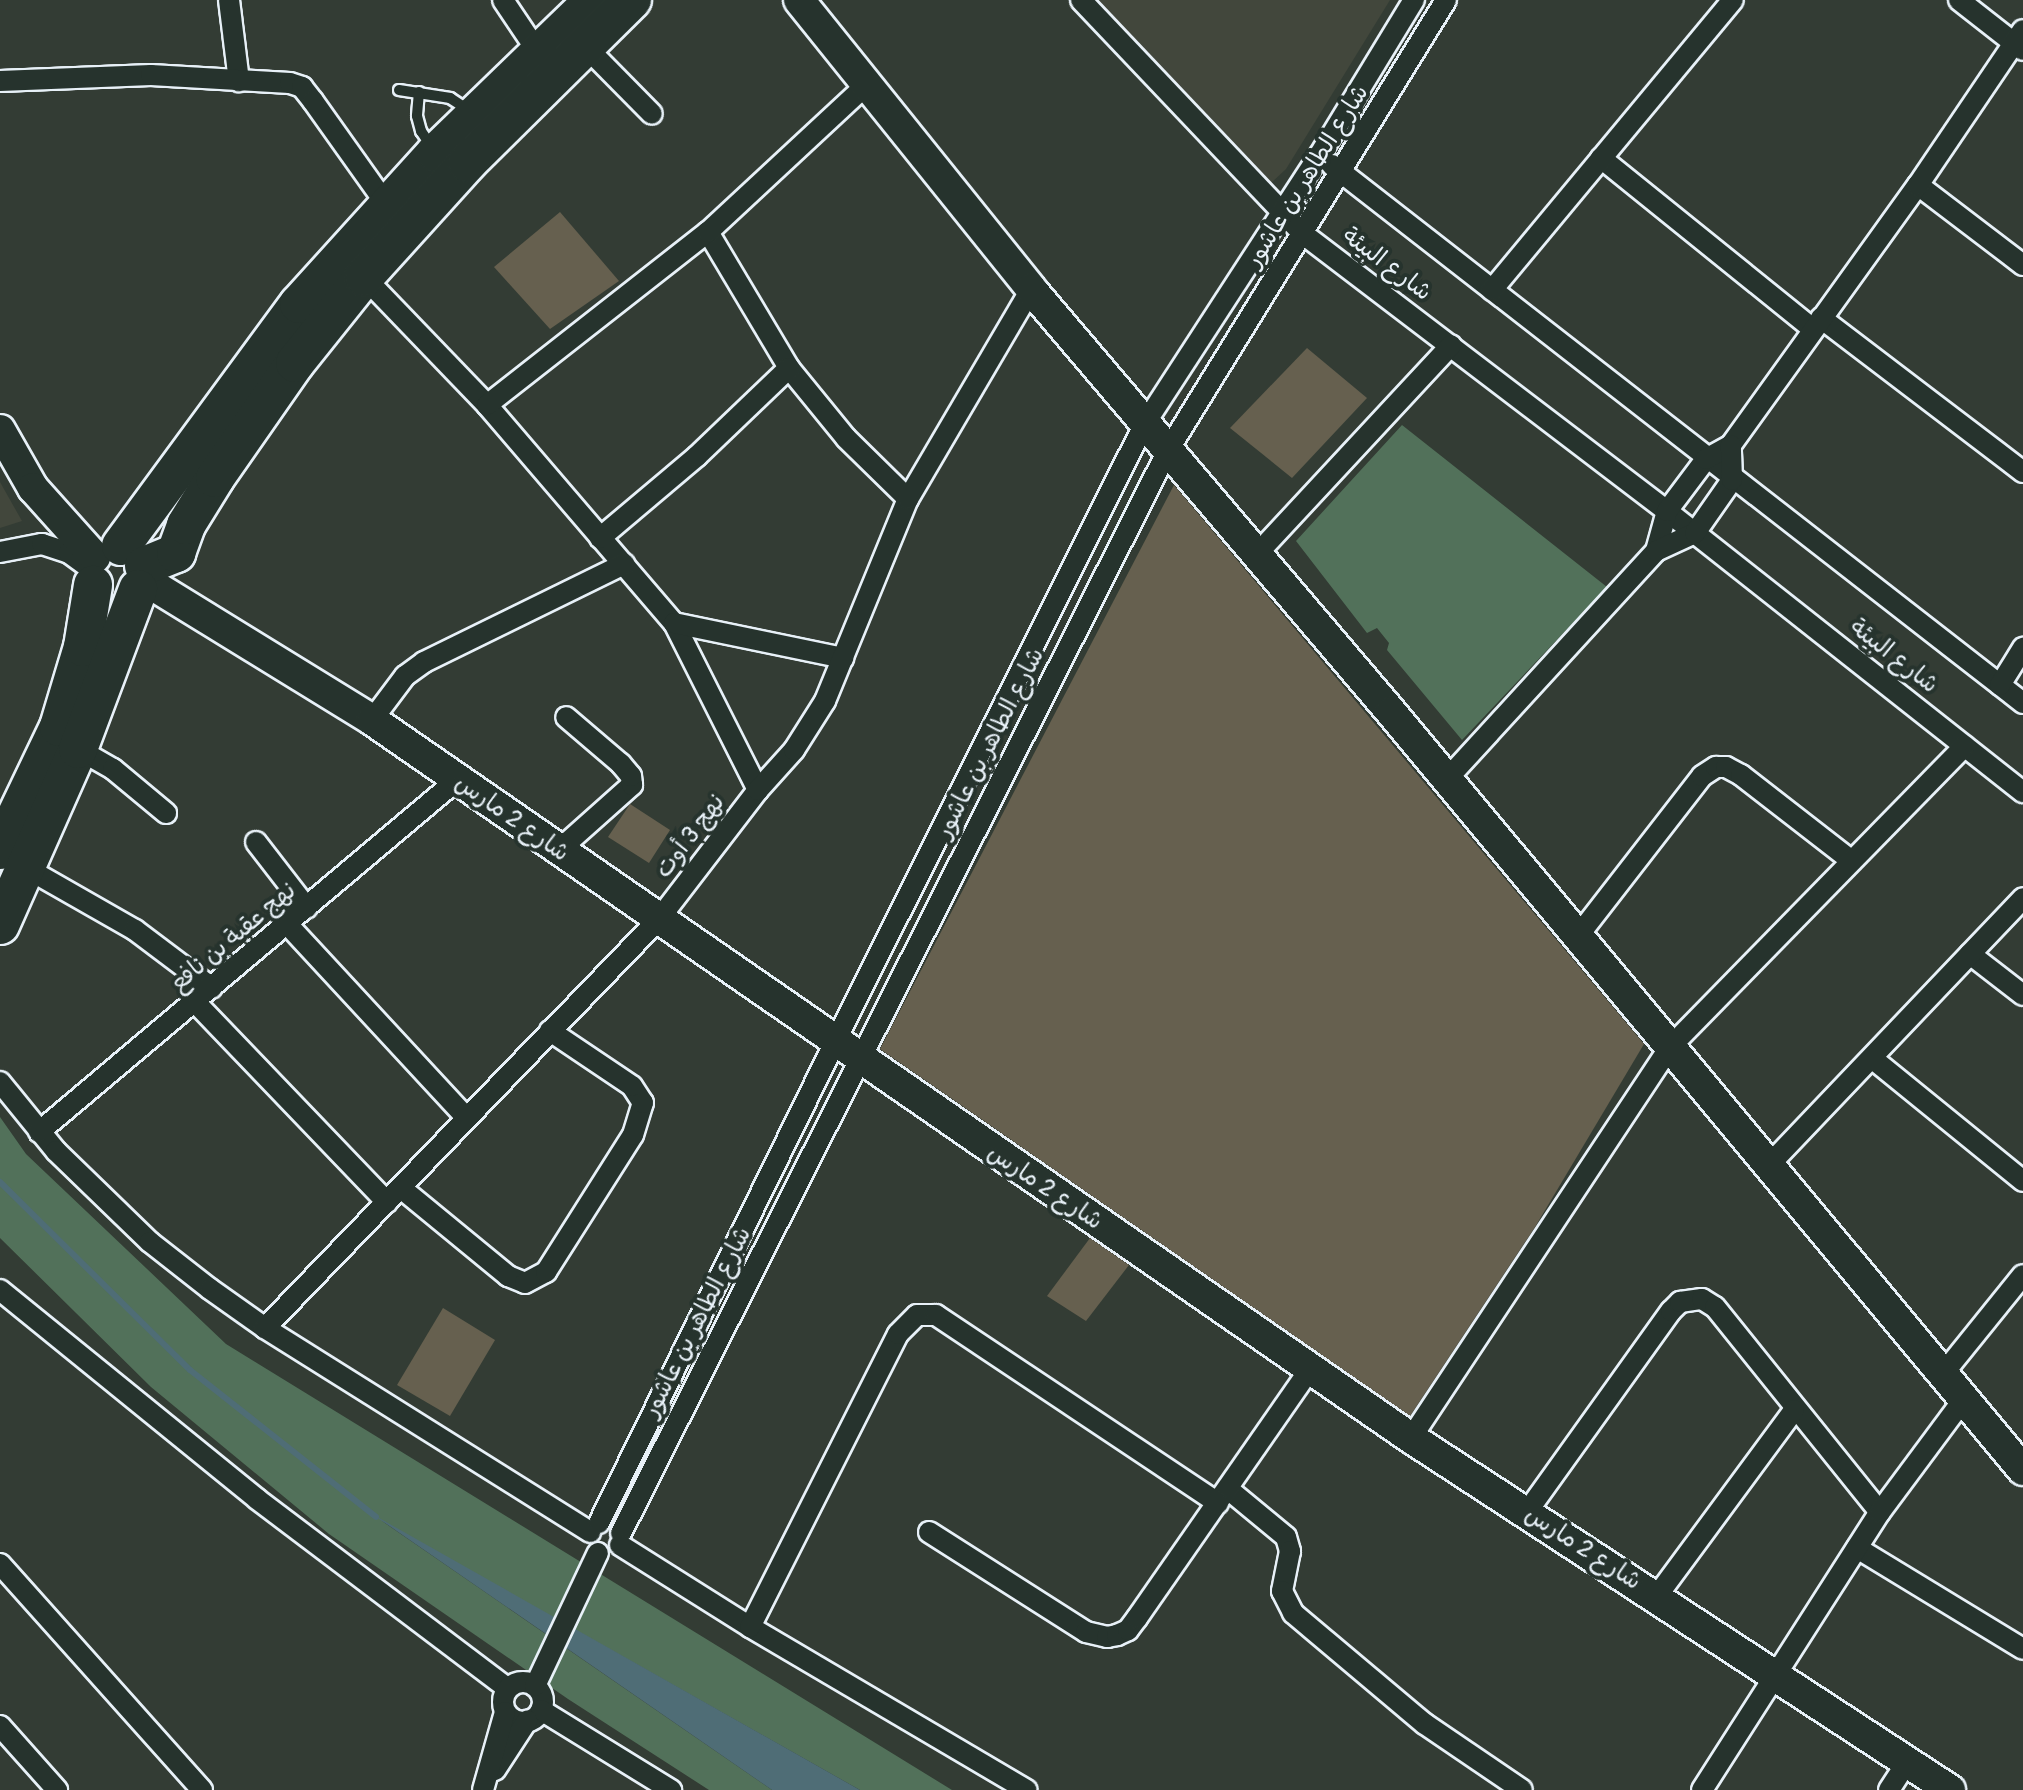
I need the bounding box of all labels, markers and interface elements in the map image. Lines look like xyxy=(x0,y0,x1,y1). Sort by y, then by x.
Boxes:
street label: شارع الطاهر بن عاشور xyxy=(1239,79,1375,273)
street label: شارع البيئة xyxy=(1337,221,1437,307)
street label: شارع البيئة xyxy=(1844,613,1944,699)
street label: شارع الطاهر بن عاشور xyxy=(930,643,1050,843)
street label: شارع 2 مارس xyxy=(449,768,575,868)
street label: نهج 3 أوت xyxy=(649,788,731,884)
street label: نهج عقبة بن نافع xyxy=(164,876,302,998)
street label: شارع 2 مارس xyxy=(982,1138,1108,1236)
street label: شارع الطاهر بن عاشور xyxy=(637,1222,757,1422)
street label: شارع 2 مارس xyxy=(1520,1500,1646,1596)

